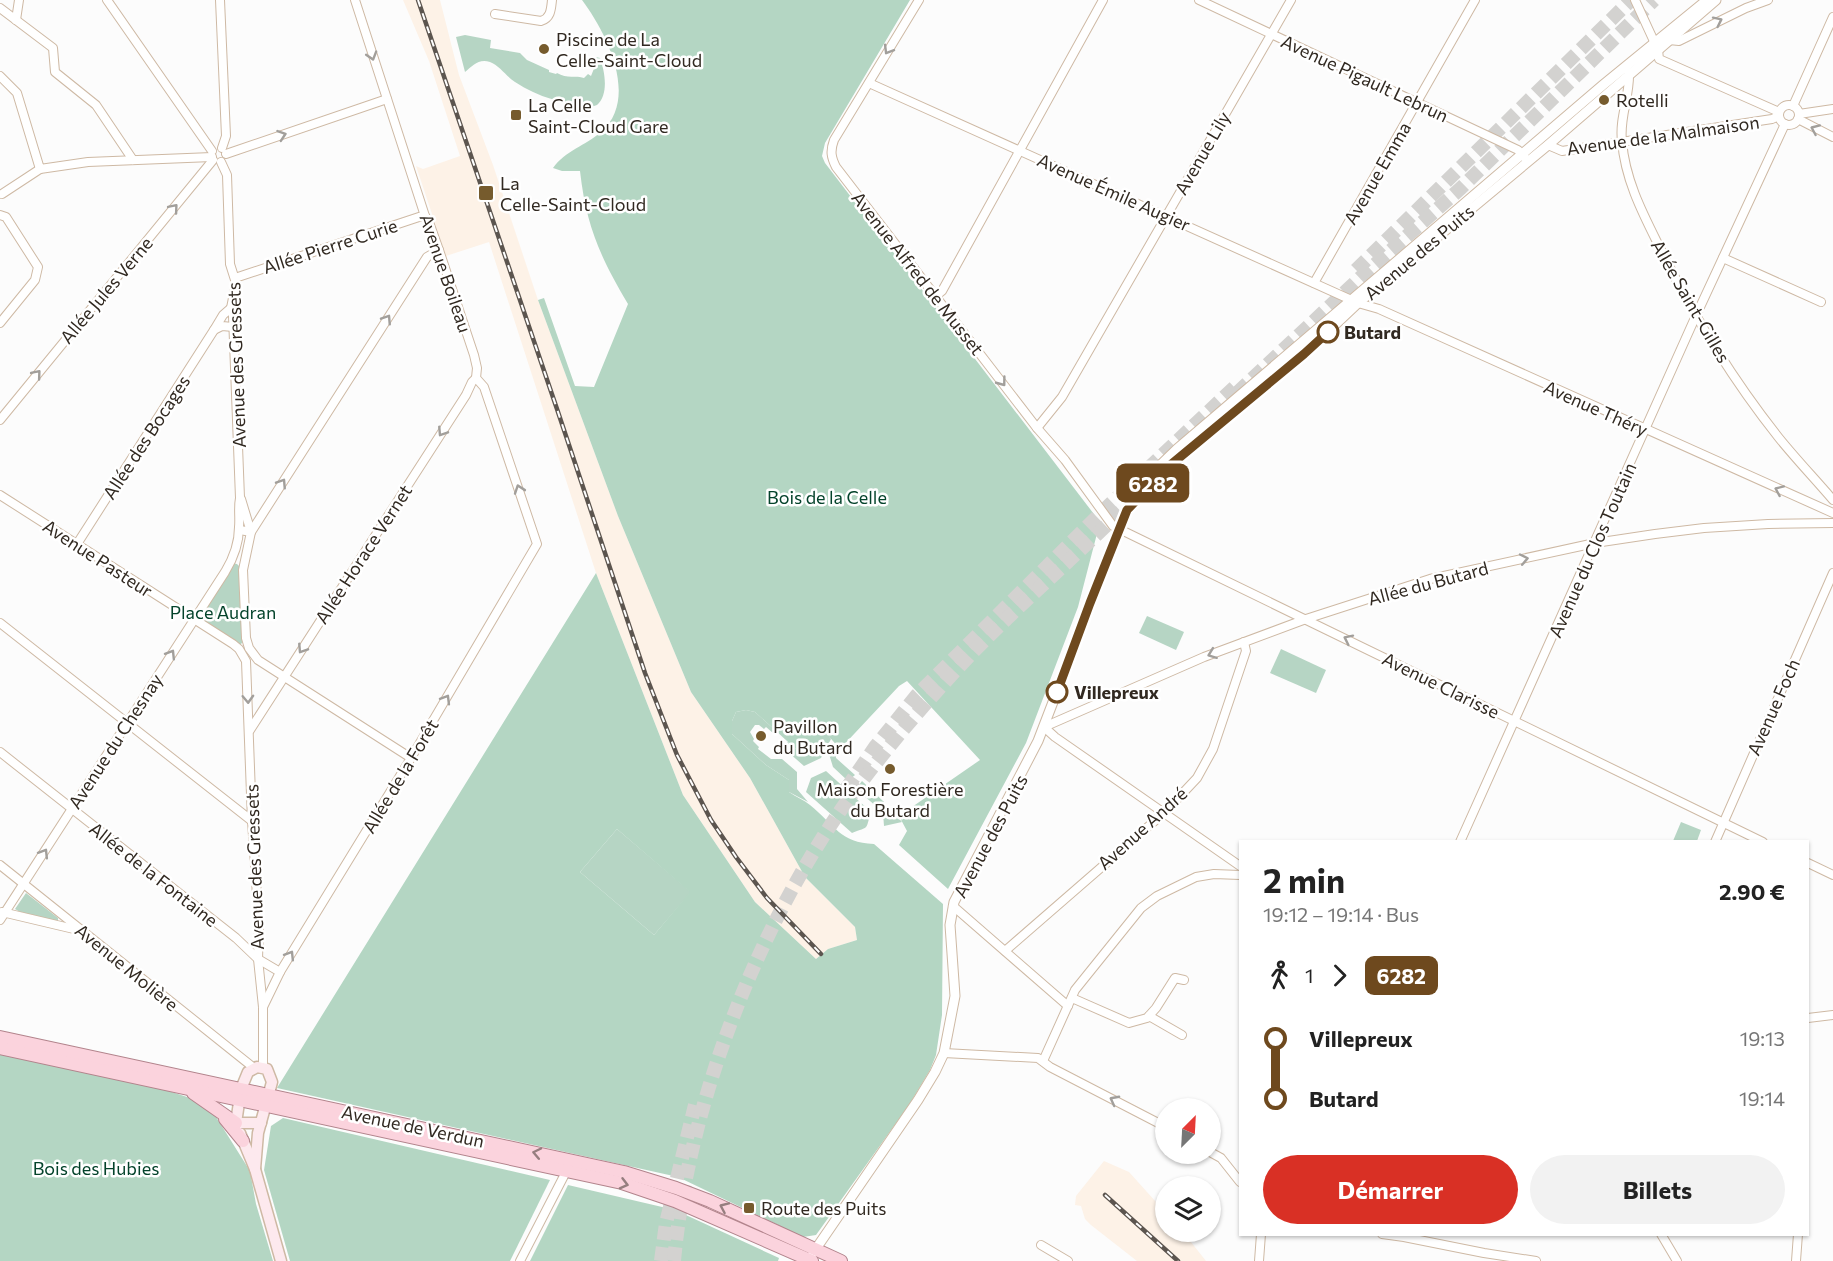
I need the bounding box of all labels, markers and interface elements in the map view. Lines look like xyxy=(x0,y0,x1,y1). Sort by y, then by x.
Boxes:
one-way arrow xyxy=(1712,17,1723,29)
place label: Piscine de La Celle-Saint-Cloud xyxy=(556,28,702,71)
street label: Avenue Pigault Lebrun xyxy=(1278,30,1452,126)
marker: Piscine de La Celle-Saint-Cloud xyxy=(537,42,551,56)
one-way arrow xyxy=(884,44,896,54)
one-way arrow xyxy=(365,50,378,61)
place label: Rotelli xyxy=(1616,89,1669,111)
marker: Rotelli xyxy=(1597,93,1611,107)
place label: La Celle Saint-Cloud Gare xyxy=(528,94,668,137)
marker: La Celle Saint-Cloud Gare xyxy=(509,108,523,122)
street label: Avenue Lily xyxy=(1169,108,1235,198)
street label: Avenue de la Malmaison xyxy=(1565,111,1761,159)
street label: Avenue Emma xyxy=(1339,118,1415,228)
one-way arrow xyxy=(1810,124,1821,136)
one-way arrow xyxy=(276,129,287,142)
street label: Avenue Émile Augier xyxy=(1034,148,1194,236)
place label: La Celle-Saint-Cloud xyxy=(500,172,646,215)
marker: La Celle-Saint-Cloud xyxy=(477,184,495,202)
street label: Avenue Alfred de Musset xyxy=(847,187,989,359)
street label: Avenue des Puits xyxy=(1360,200,1478,304)
one-way arrow xyxy=(167,204,178,215)
street label: Avenue Boileau xyxy=(415,211,477,335)
street label: Allée Pierre Curie xyxy=(260,214,400,278)
street label: Allée Jules Verne xyxy=(55,232,157,348)
street label: Allée Saint-Gilles xyxy=(1647,236,1735,366)
street label: Avenue des Gressets xyxy=(222,282,250,448)
one-way arrow xyxy=(380,314,391,325)
marker: Butard xyxy=(1317,321,1339,343)
place label: Butard xyxy=(1344,321,1401,343)
one-way arrow xyxy=(29,370,40,381)
street label: Allée des Bocages xyxy=(98,371,194,503)
one-way arrow xyxy=(994,375,1005,386)
street label: Avenue Théry xyxy=(1541,375,1651,441)
one-way arrow xyxy=(438,426,449,437)
street label: Avenue du Clos Toutain xyxy=(1543,459,1641,641)
line badge: 6282 xyxy=(1111,464,1195,502)
text: 6282 xyxy=(1128,471,1178,496)
one-way arrow xyxy=(275,479,287,489)
street label: Allée Horace Vernet xyxy=(310,480,416,628)
one-way arrow xyxy=(514,484,526,495)
one-way arrow xyxy=(1775,485,1786,497)
park label: Bois de la Celle xyxy=(767,486,887,508)
street label: Avenue Pasteur xyxy=(39,514,157,602)
one-way arrow xyxy=(1519,553,1529,566)
street label: Allée du Butard xyxy=(1365,556,1491,610)
park label: Place Audran xyxy=(170,601,276,623)
one-way arrow xyxy=(1344,635,1355,647)
one-way arrow xyxy=(297,643,309,653)
one-way arrow xyxy=(1207,647,1218,659)
street label: Avenue Clarisse xyxy=(1379,647,1503,723)
one-way arrow xyxy=(164,650,176,660)
street label: Avenue Foch xyxy=(1742,655,1804,759)
street label: Avenue du Chesnay xyxy=(63,669,167,813)
marker: Villepreux xyxy=(1046,681,1068,703)
place label: Villepreux xyxy=(1074,681,1159,703)
one-way arrow xyxy=(242,695,255,704)
one-way arrow xyxy=(439,695,450,705)
street label: Allée de la Forêt xyxy=(357,715,443,837)
place label: Pavillon du Butard xyxy=(773,715,853,758)
marker: Pavillon du Butard xyxy=(754,729,768,743)
marker: Maison Forestière du Butard xyxy=(883,762,897,776)
street label: Avenue des Puits xyxy=(948,771,1032,901)
place label: Maison Forestière du Butard xyxy=(817,778,963,821)
street label: Avenue André xyxy=(1093,782,1191,874)
street label: Avenue des Gressets xyxy=(240,784,268,950)
street label: Allée de la Fontaine xyxy=(85,817,223,931)
one-way arrow xyxy=(36,849,48,859)
text: 2 min xyxy=(1263,859,1345,900)
text: 2.90 € xyxy=(1719,878,1785,905)
text: 19:12 – 19:14 · Bus xyxy=(1263,902,1419,926)
street label: Avenue Molière xyxy=(71,919,183,1015)
one-way arrow xyxy=(282,951,294,961)
icon: walk xyxy=(1263,959,1296,992)
icon: forward xyxy=(1323,959,1356,992)
text: 1 xyxy=(1305,963,1314,987)
text: 6282 xyxy=(1377,963,1426,988)
text: Villepreux xyxy=(1309,1025,1413,1052)
text: 19:13 xyxy=(1740,1026,1785,1050)
text: Butard xyxy=(1309,1085,1379,1112)
text: 19:14 xyxy=(1739,1086,1785,1110)
one-way arrow xyxy=(1109,1096,1120,1107)
north arrow xyxy=(1155,1098,1221,1164)
map controls xyxy=(1155,1098,1221,1242)
street label: Avenue de Verdun xyxy=(340,1100,486,1152)
one-way arrow xyxy=(533,1147,543,1160)
button: Démarrer xyxy=(1263,1155,1518,1224)
button: Billets xyxy=(1530,1155,1785,1224)
park label: Bois des Hubies xyxy=(33,1157,159,1179)
one-way arrow xyxy=(618,1176,628,1189)
button: layers xyxy=(1155,1176,1221,1242)
place label: Route des Puits xyxy=(761,1197,887,1219)
marker: Route des Puits xyxy=(742,1201,756,1215)
one-way arrow xyxy=(719,1203,730,1215)

